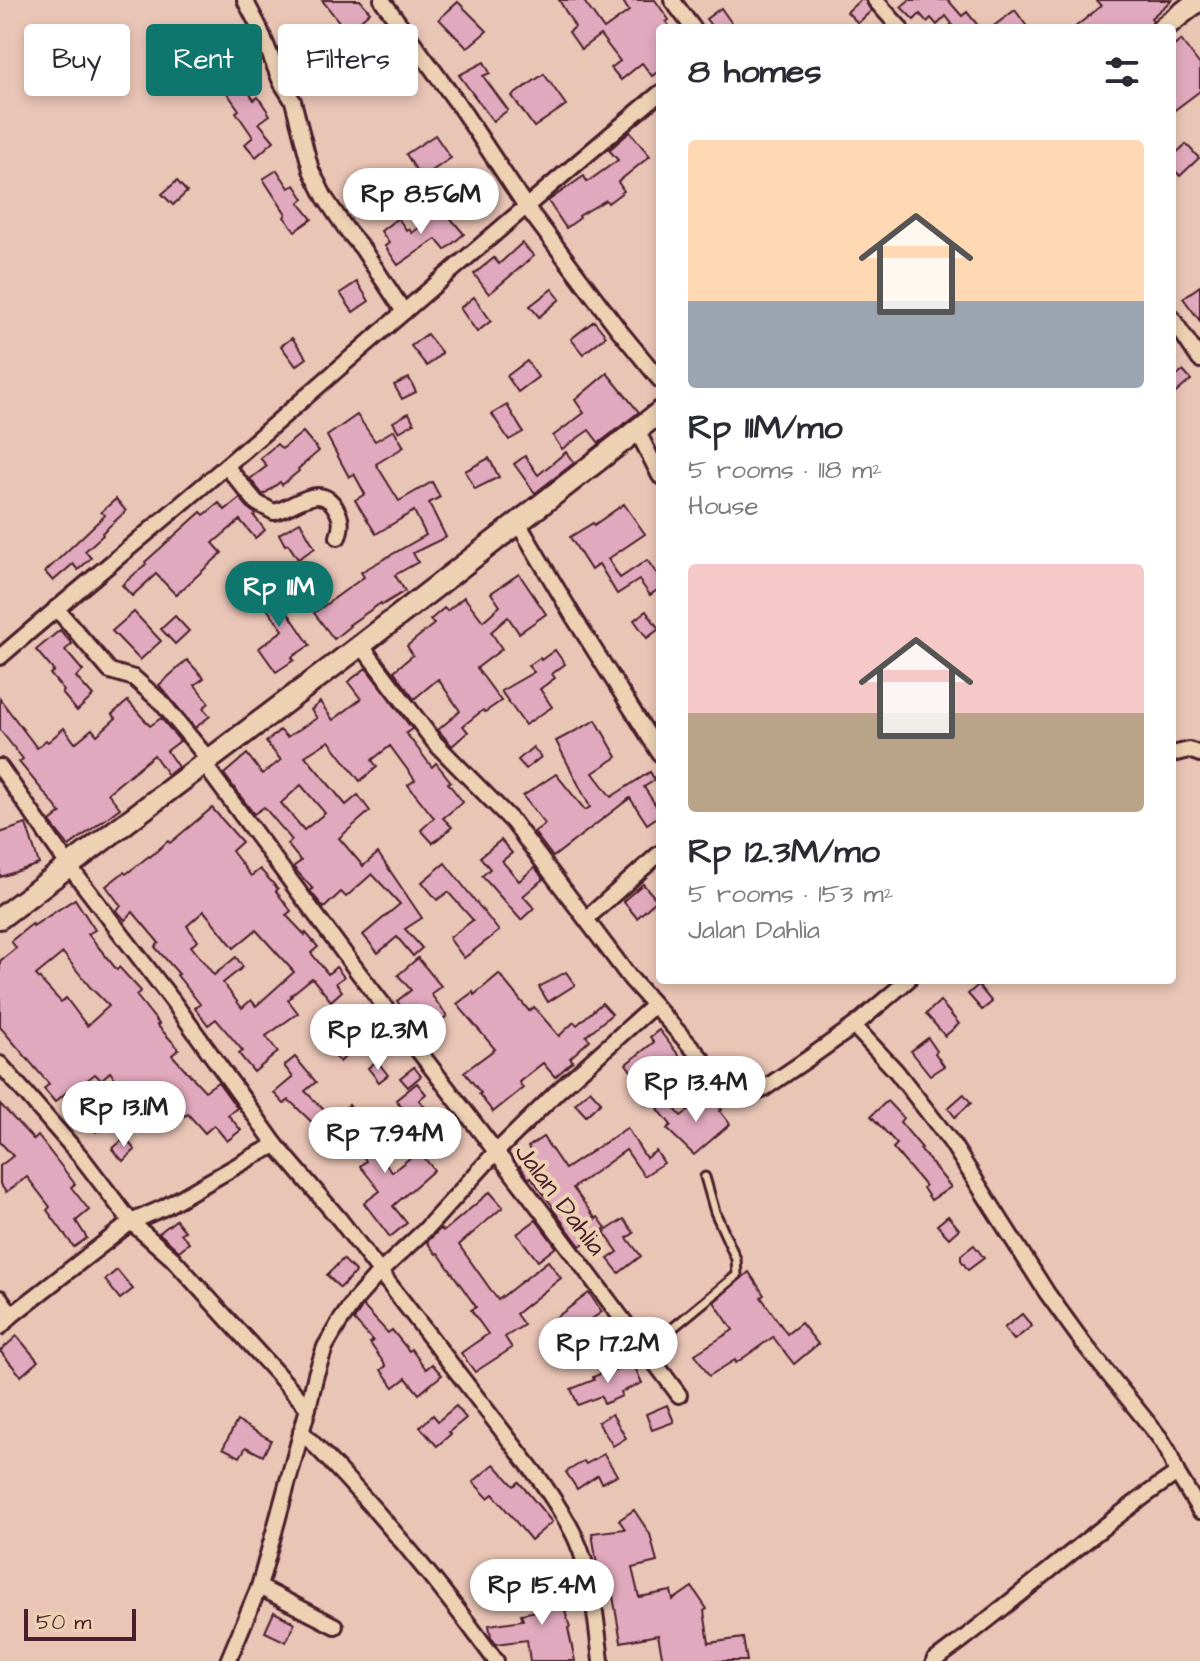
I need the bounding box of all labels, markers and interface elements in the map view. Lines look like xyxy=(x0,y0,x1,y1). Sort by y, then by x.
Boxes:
chip: Buy xyxy=(24,24,130,96)
chip: Rent xyxy=(146,24,262,96)
chip: Filters xyxy=(278,24,418,96)
text: 8 homes xyxy=(688,48,822,96)
icon: filters xyxy=(1100,50,1144,94)
pin: Rp 8.56M xyxy=(338,168,504,236)
text: Rp 8.56M xyxy=(361,176,481,212)
icon: home xyxy=(844,192,988,336)
text: Rp 11M/mo xyxy=(688,404,843,452)
text: 5 rooms · 118 m² xyxy=(688,452,882,488)
text: House xyxy=(688,488,759,524)
pin: Rp 11M xyxy=(214,561,344,629)
text: Rp 11M xyxy=(243,569,315,605)
icon: home xyxy=(844,616,988,760)
text: Rp 12.3M/mo xyxy=(688,828,880,876)
text: 5 rooms · 153 m² xyxy=(688,876,894,912)
text: Jalan Dahlia xyxy=(688,912,820,948)
pin: Rp 12.3M xyxy=(295,1004,461,1072)
text: Rp 12.3M xyxy=(328,1012,428,1048)
pin: Rp 13.4M xyxy=(613,1056,779,1124)
text: Rp 13.4M xyxy=(645,1064,747,1100)
pin: Rp 13.1M xyxy=(41,1081,207,1149)
text: Rp 13.1M xyxy=(80,1089,168,1125)
pin: Rp 7.94M xyxy=(302,1107,468,1175)
text: Rp 7.94M xyxy=(326,1115,444,1151)
street label: Jalan Dahlia xyxy=(506,1136,614,1263)
pin: Rp 17.2M xyxy=(525,1317,691,1385)
text: Rp 17.2M xyxy=(557,1325,659,1361)
pin: Rp 15.4M xyxy=(459,1559,625,1627)
text: Rp 15.4M xyxy=(488,1567,596,1603)
scale bar xyxy=(24,1605,136,1641)
text: 50 m xyxy=(36,1607,91,1638)

